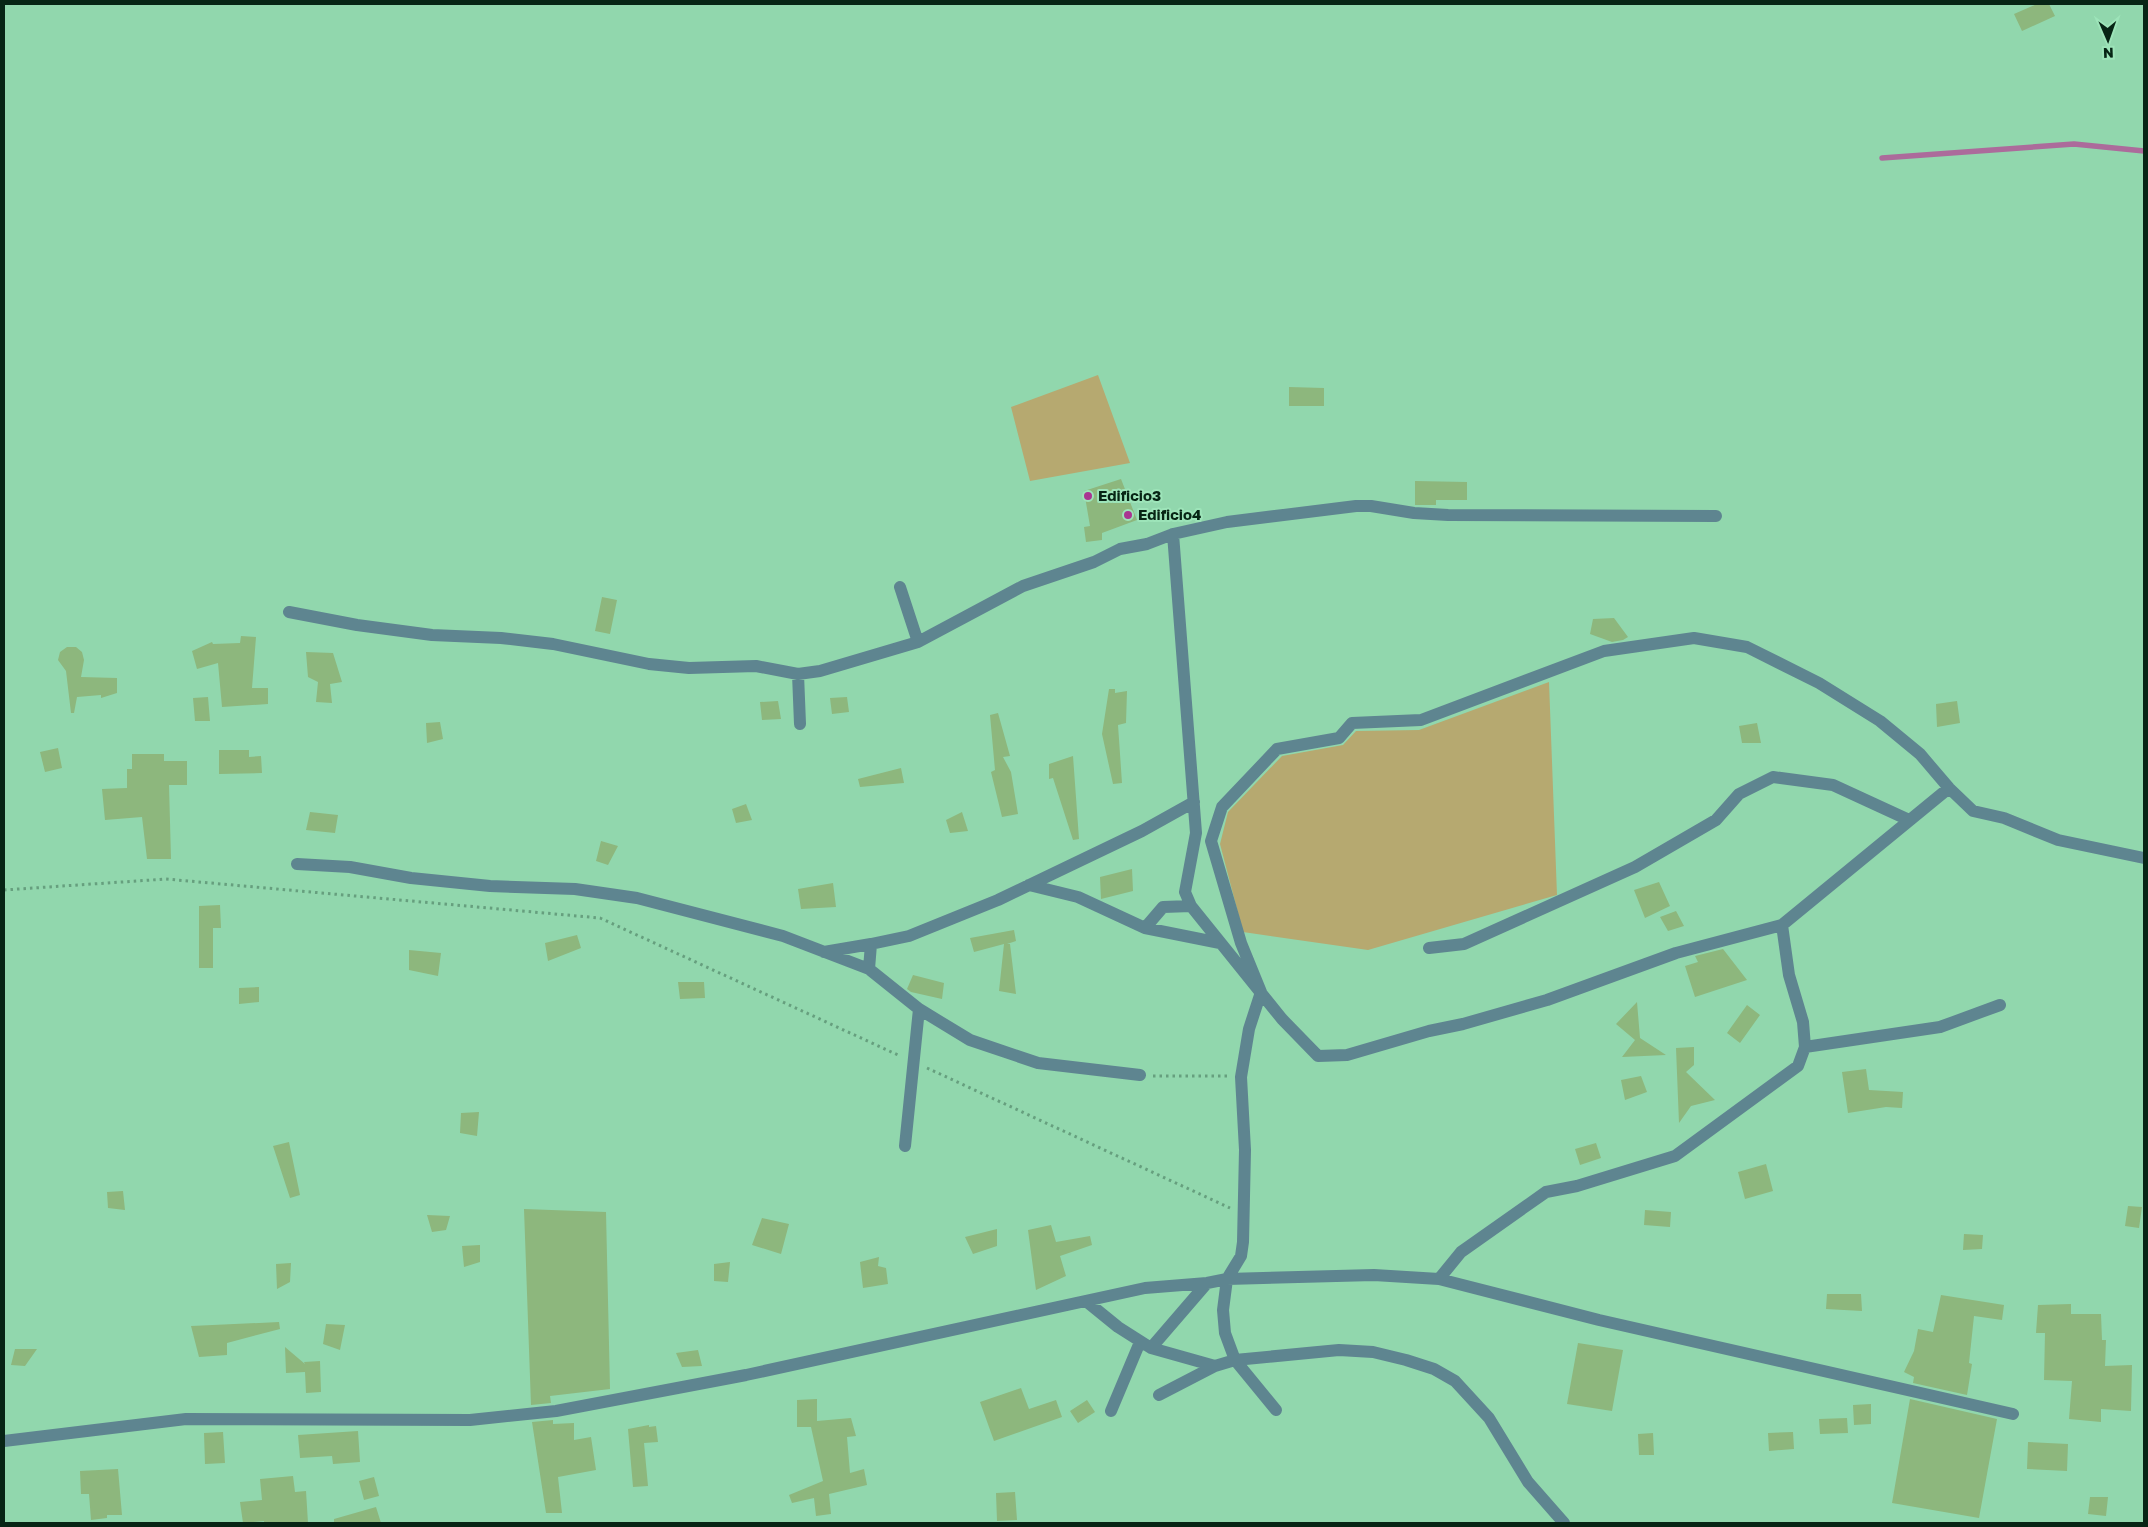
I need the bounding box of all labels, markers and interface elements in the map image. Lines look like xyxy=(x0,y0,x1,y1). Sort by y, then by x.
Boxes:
north arrow xyxy=(2083,15,2133,65)
text: N xyxy=(2103,45,2114,62)
place label: Edificio3 xyxy=(1098,486,1161,504)
marker: Edificio3 xyxy=(1082,490,1094,502)
place label: Edificio4 xyxy=(1138,505,1201,523)
marker: Edificio4 xyxy=(1122,509,1134,521)

